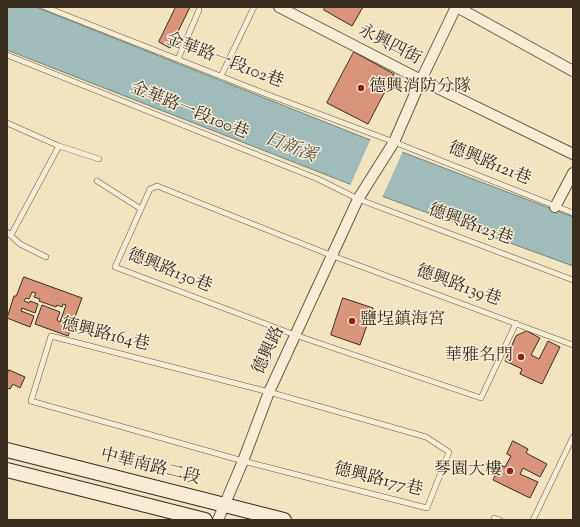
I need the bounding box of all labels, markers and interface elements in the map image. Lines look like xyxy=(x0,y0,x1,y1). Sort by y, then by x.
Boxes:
street label: 永興四街 xyxy=(354,21,424,71)
street label: 金華路一段102巷 xyxy=(162,30,286,94)
place label: 德興消防分隊 xyxy=(369,78,471,98)
street label: 金華路一段100巷 xyxy=(127,79,251,145)
marker: 德興消防分隊 xyxy=(356,83,366,93)
water label: 日新溪 xyxy=(261,129,319,169)
street label: 德興路121巷 xyxy=(445,139,533,191)
street label: 德興路123巷 xyxy=(425,201,515,251)
street label: 德興路130巷 xyxy=(124,246,214,298)
street label: 德興路139巷 xyxy=(413,262,503,312)
place label: 鹽埕鎮海宮 xyxy=(360,311,445,331)
street label: 德興路164巷 xyxy=(59,315,151,357)
marker: 鹽埕鎮海宮 xyxy=(347,316,357,326)
street label: 德興路 xyxy=(250,324,290,378)
place label: 華雅名門 xyxy=(445,347,513,367)
marker: 華雅名門 xyxy=(516,352,526,362)
street label: 中華南路二段 xyxy=(98,446,202,490)
street label: 德興路177巷 xyxy=(331,460,425,502)
place label: 琴園大樓 xyxy=(434,461,502,481)
marker: 琴園大樓 xyxy=(505,466,515,476)

